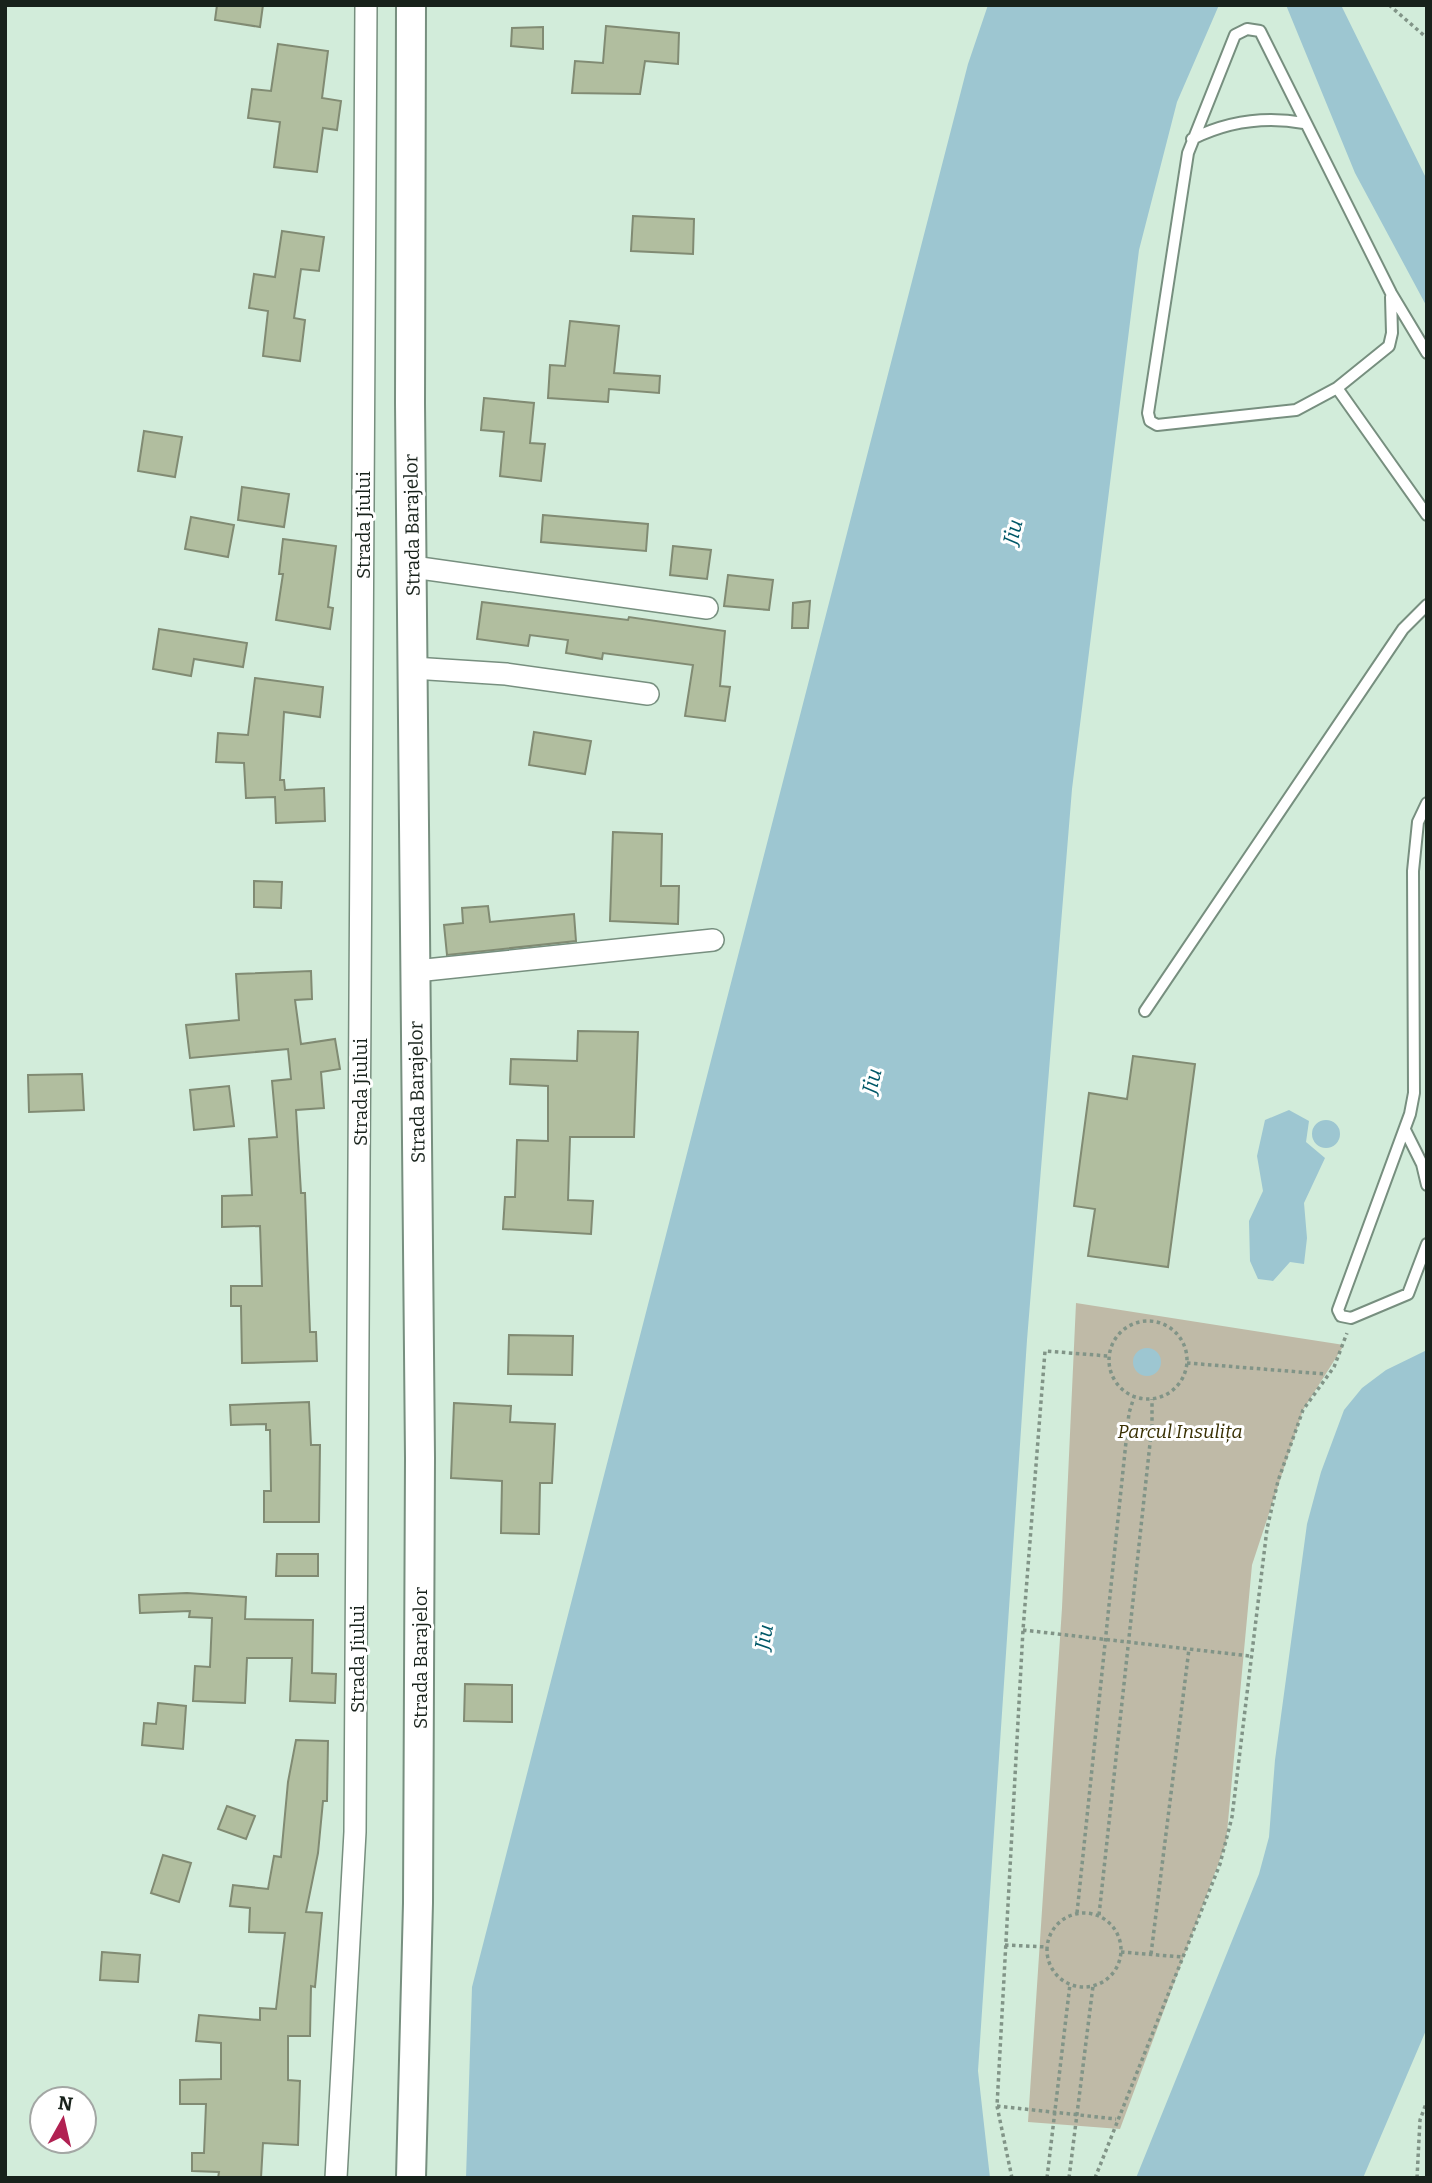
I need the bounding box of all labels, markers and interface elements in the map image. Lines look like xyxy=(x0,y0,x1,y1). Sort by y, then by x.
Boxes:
street label: Strada Barajelor xyxy=(399,453,425,596)
street label: Strada Jiului xyxy=(352,471,375,579)
water label: Jiu xyxy=(997,516,1029,549)
street label: Strada Barajelor xyxy=(404,1020,430,1163)
street label: Strada Jiului xyxy=(349,1038,372,1146)
water label: Jiu xyxy=(856,1065,888,1098)
park label: Parcul Insulița xyxy=(1117,1420,1243,1443)
street label: Strada Barajelor xyxy=(409,1586,432,1729)
street label: Strada Jiului xyxy=(346,1605,369,1713)
water label: Jiu xyxy=(749,1622,779,1654)
north arrow xyxy=(28,2085,98,2155)
text: N xyxy=(56,2091,74,2116)

